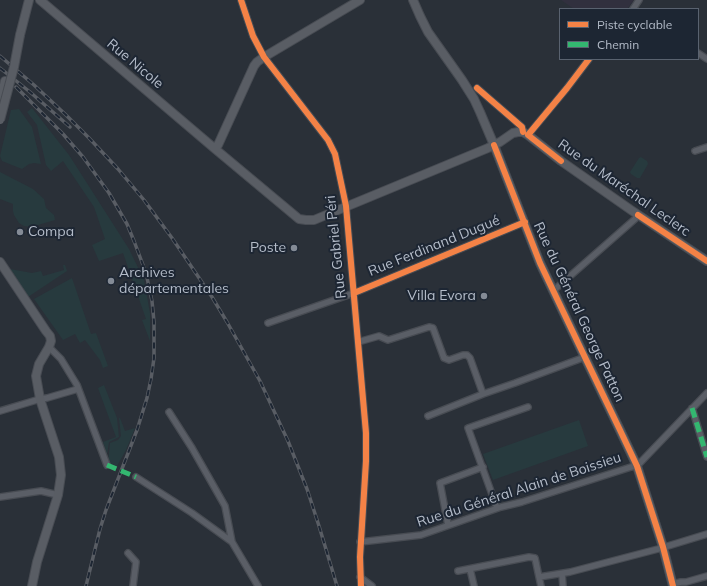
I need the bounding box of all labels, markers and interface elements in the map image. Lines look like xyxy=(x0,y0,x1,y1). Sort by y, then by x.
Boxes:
legend xyxy=(559,8,699,60)
text: Piste cyclable xyxy=(597,17,672,32)
street label: Rue Nicole xyxy=(103,36,167,92)
text: Chemin xyxy=(597,37,639,52)
street label: Rue du Maréchal Leclerc xyxy=(555,136,693,240)
street label: Rue Gabriel Péri xyxy=(322,194,350,300)
street label: Rue Ferdinand Dugué xyxy=(366,212,502,280)
street label: Rue du Général George Patton xyxy=(530,219,628,405)
place label: Compa xyxy=(28,224,74,240)
marker: Compa xyxy=(15,227,25,237)
place label: Poste xyxy=(250,240,286,256)
marker: Poste xyxy=(289,243,299,253)
place label: Archives départementales xyxy=(119,265,229,298)
marker: Archives départementales xyxy=(106,276,116,286)
place label: Villa Evora xyxy=(407,288,476,304)
marker: Villa Evora xyxy=(479,291,489,301)
street label: Rue du Général Alain de Boissieu xyxy=(415,449,623,531)

